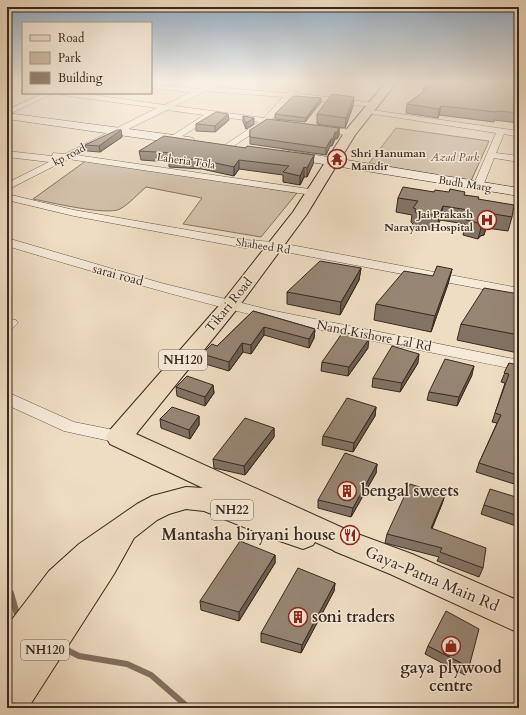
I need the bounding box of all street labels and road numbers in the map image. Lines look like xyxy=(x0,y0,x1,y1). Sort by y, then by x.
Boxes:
street label: kp road xyxy=(50,140,88,170)
street label: Laheria Tola xyxy=(156,149,216,173)
street label: Budh Marg xyxy=(437,172,493,196)
street label: Shaheed Rd xyxy=(235,234,291,258)
street label: sarai road xyxy=(91,260,145,290)
street label: Tikari Road xyxy=(201,274,257,336)
street label: Nand Kishore Lal Rd xyxy=(315,316,433,356)
road number: NH120 xyxy=(159,350,207,370)
road number: NH22 xyxy=(211,500,253,520)
street label: Gaya-Patna Main Rd xyxy=(362,541,503,617)
road number: NH120 xyxy=(21,640,69,660)

